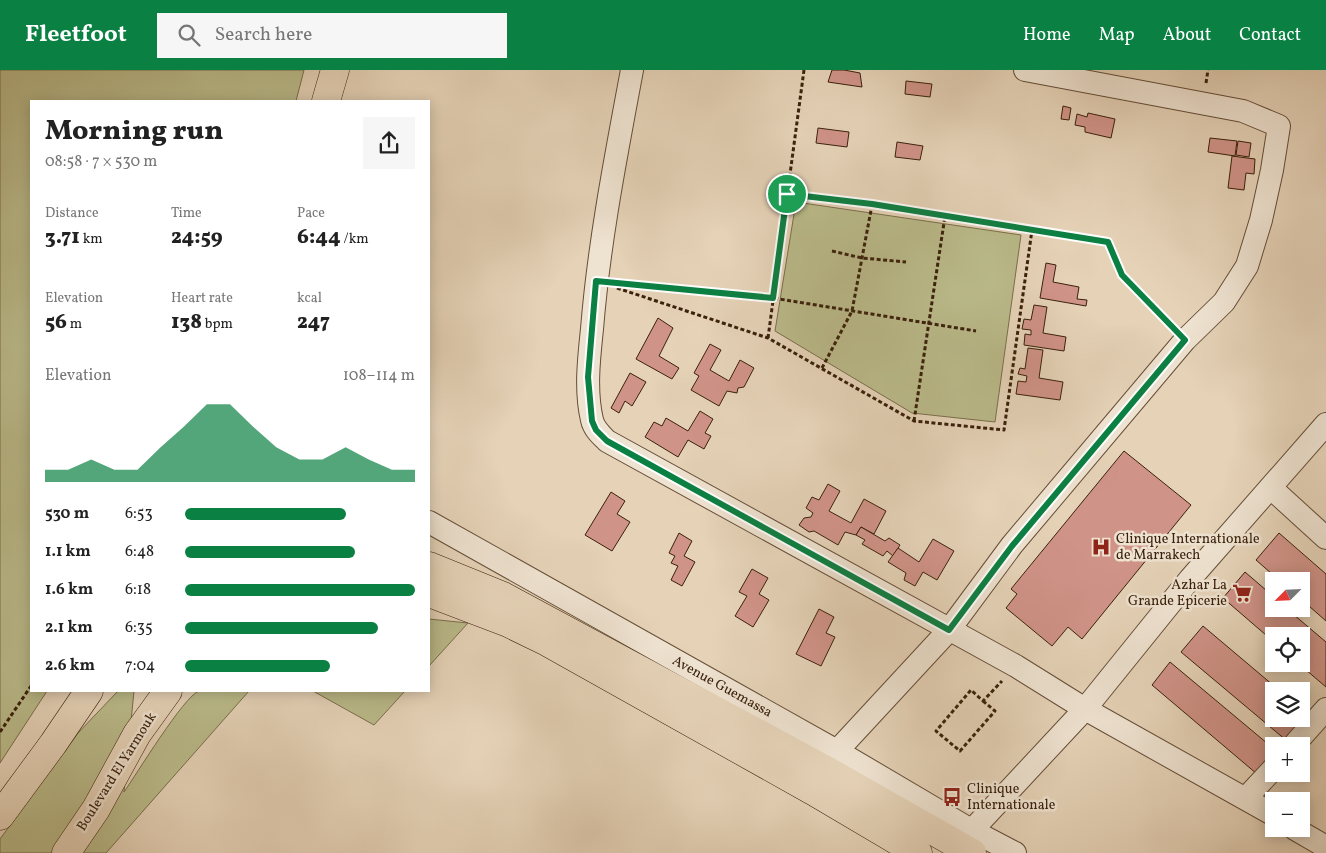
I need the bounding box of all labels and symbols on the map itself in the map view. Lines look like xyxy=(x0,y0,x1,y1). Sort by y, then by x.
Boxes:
pin xyxy=(766,173,808,215)
place label: Clinique Internationale de Marrakech xyxy=(1116,530,1260,565)
hospital icon: Clinique Internationale de Marrakech xyxy=(1090,536,1112,558)
north arrow xyxy=(1265,572,1310,618)
place label: Azhar La Grande Epicerie xyxy=(1128,576,1227,611)
supermarket icon: Azhar La Grande Epicerie xyxy=(1231,582,1253,604)
street label: Avenue Guemassa xyxy=(669,652,775,722)
street label: Boulevard El Yarmouk xyxy=(73,709,161,835)
place label: Clinique Internationale xyxy=(967,780,1056,815)
bus stop icon: Clinique Internationale xyxy=(941,786,963,808)

